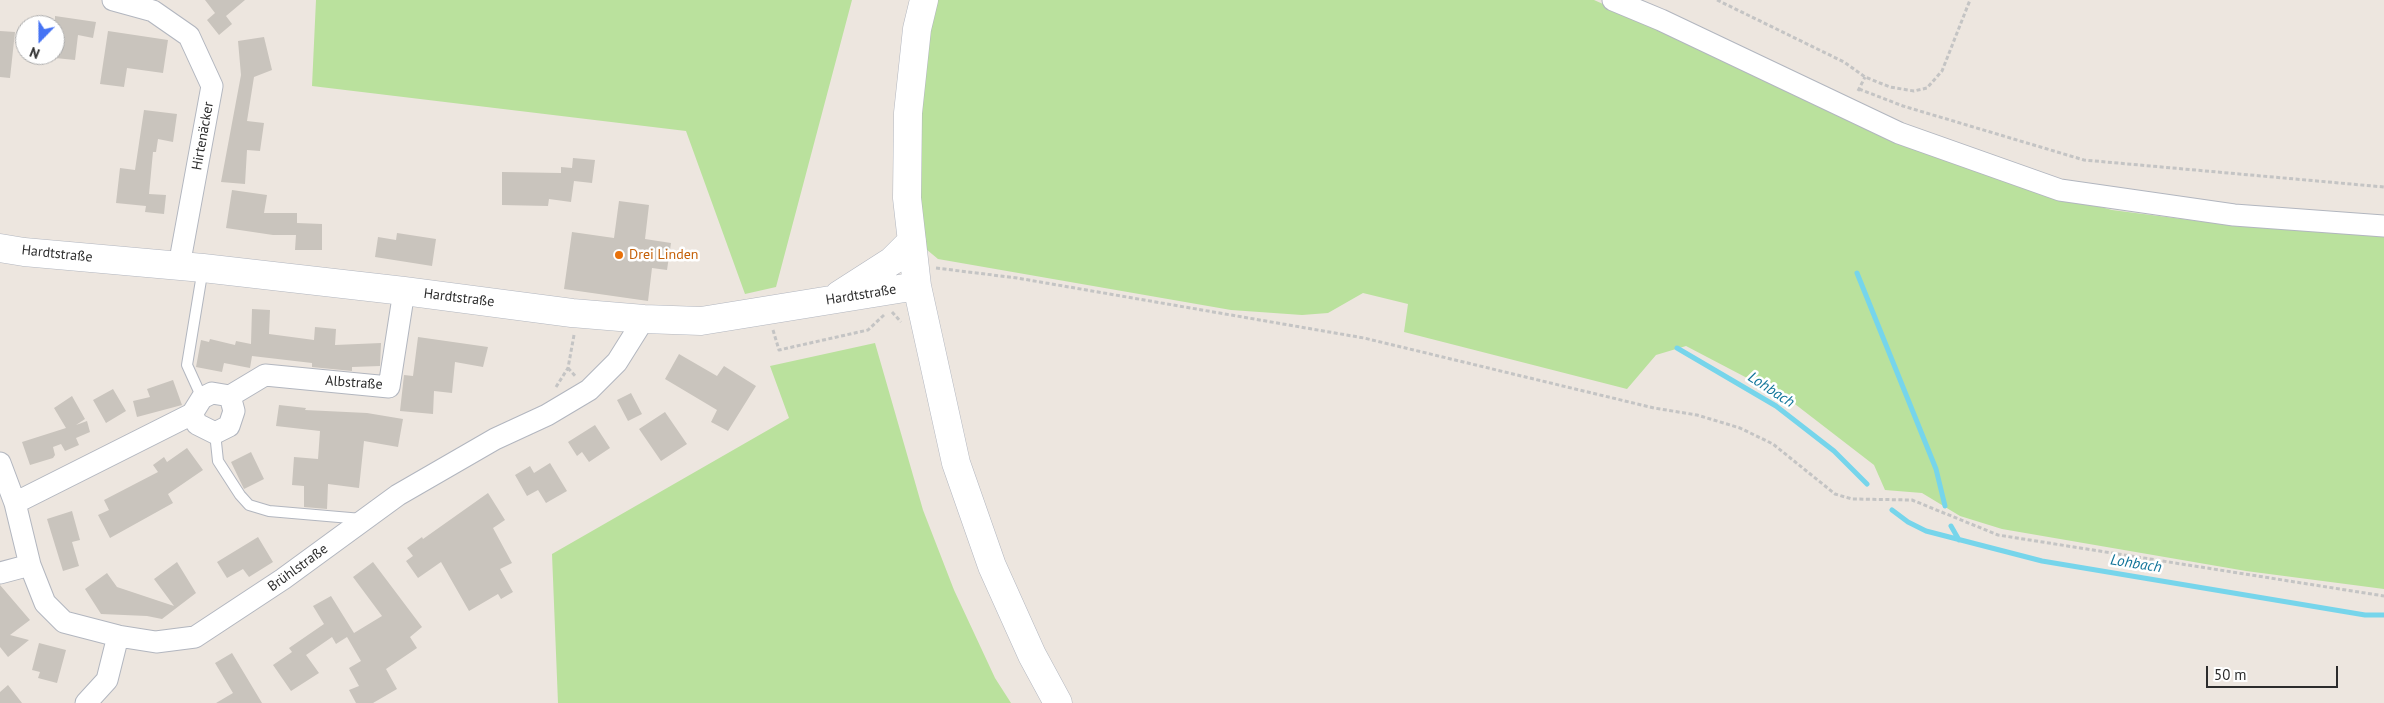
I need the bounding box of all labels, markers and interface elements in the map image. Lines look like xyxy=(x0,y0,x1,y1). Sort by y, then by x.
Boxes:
north arrow xyxy=(15,15,65,65)
text: N xyxy=(27,43,42,63)
street label: Hirtenäcker xyxy=(189,100,217,172)
street label: Hardtstraße xyxy=(21,242,93,266)
place label: Drei Linden xyxy=(629,247,698,263)
marker: Drei Linden xyxy=(613,249,625,261)
street label: Hardtstraße xyxy=(825,281,897,309)
street label: Hardtstraße xyxy=(423,285,495,311)
water label: Lohbach xyxy=(1744,368,1798,412)
street label: Albstraße xyxy=(325,373,383,393)
street label: Brühlstraße xyxy=(265,541,331,595)
water label: Lohbach xyxy=(2109,551,2163,577)
scale bar xyxy=(2209,656,2342,688)
text: 50 m xyxy=(2214,665,2247,684)

